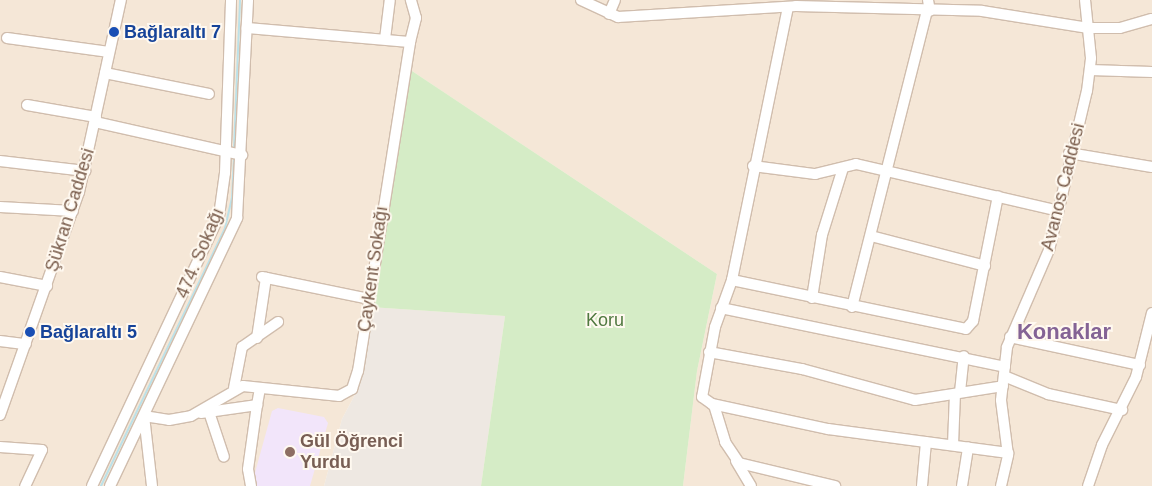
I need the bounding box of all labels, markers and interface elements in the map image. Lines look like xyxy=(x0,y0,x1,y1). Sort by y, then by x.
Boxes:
place label: Bağlaraltı 7 xyxy=(124,21,221,43)
marker: Bağlaraltı 7 xyxy=(108,26,120,38)
street label: Avanos Caddesi xyxy=(1037,121,1089,253)
street label: Şükran Caddesi xyxy=(41,146,99,274)
street label: 474. Sokağı xyxy=(171,205,229,301)
street label: Çaykent Sokağı xyxy=(353,205,393,333)
park label: Koru xyxy=(586,309,624,331)
district label: Konaklar xyxy=(1017,319,1111,345)
place label: Bağlaraltı 5 xyxy=(40,321,137,343)
marker: Bağlaraltı 5 xyxy=(24,326,36,338)
place label: Gül Öğrenci Yurdu xyxy=(300,431,403,474)
marker: Gül Öğrenci Yurdu xyxy=(284,446,296,458)

